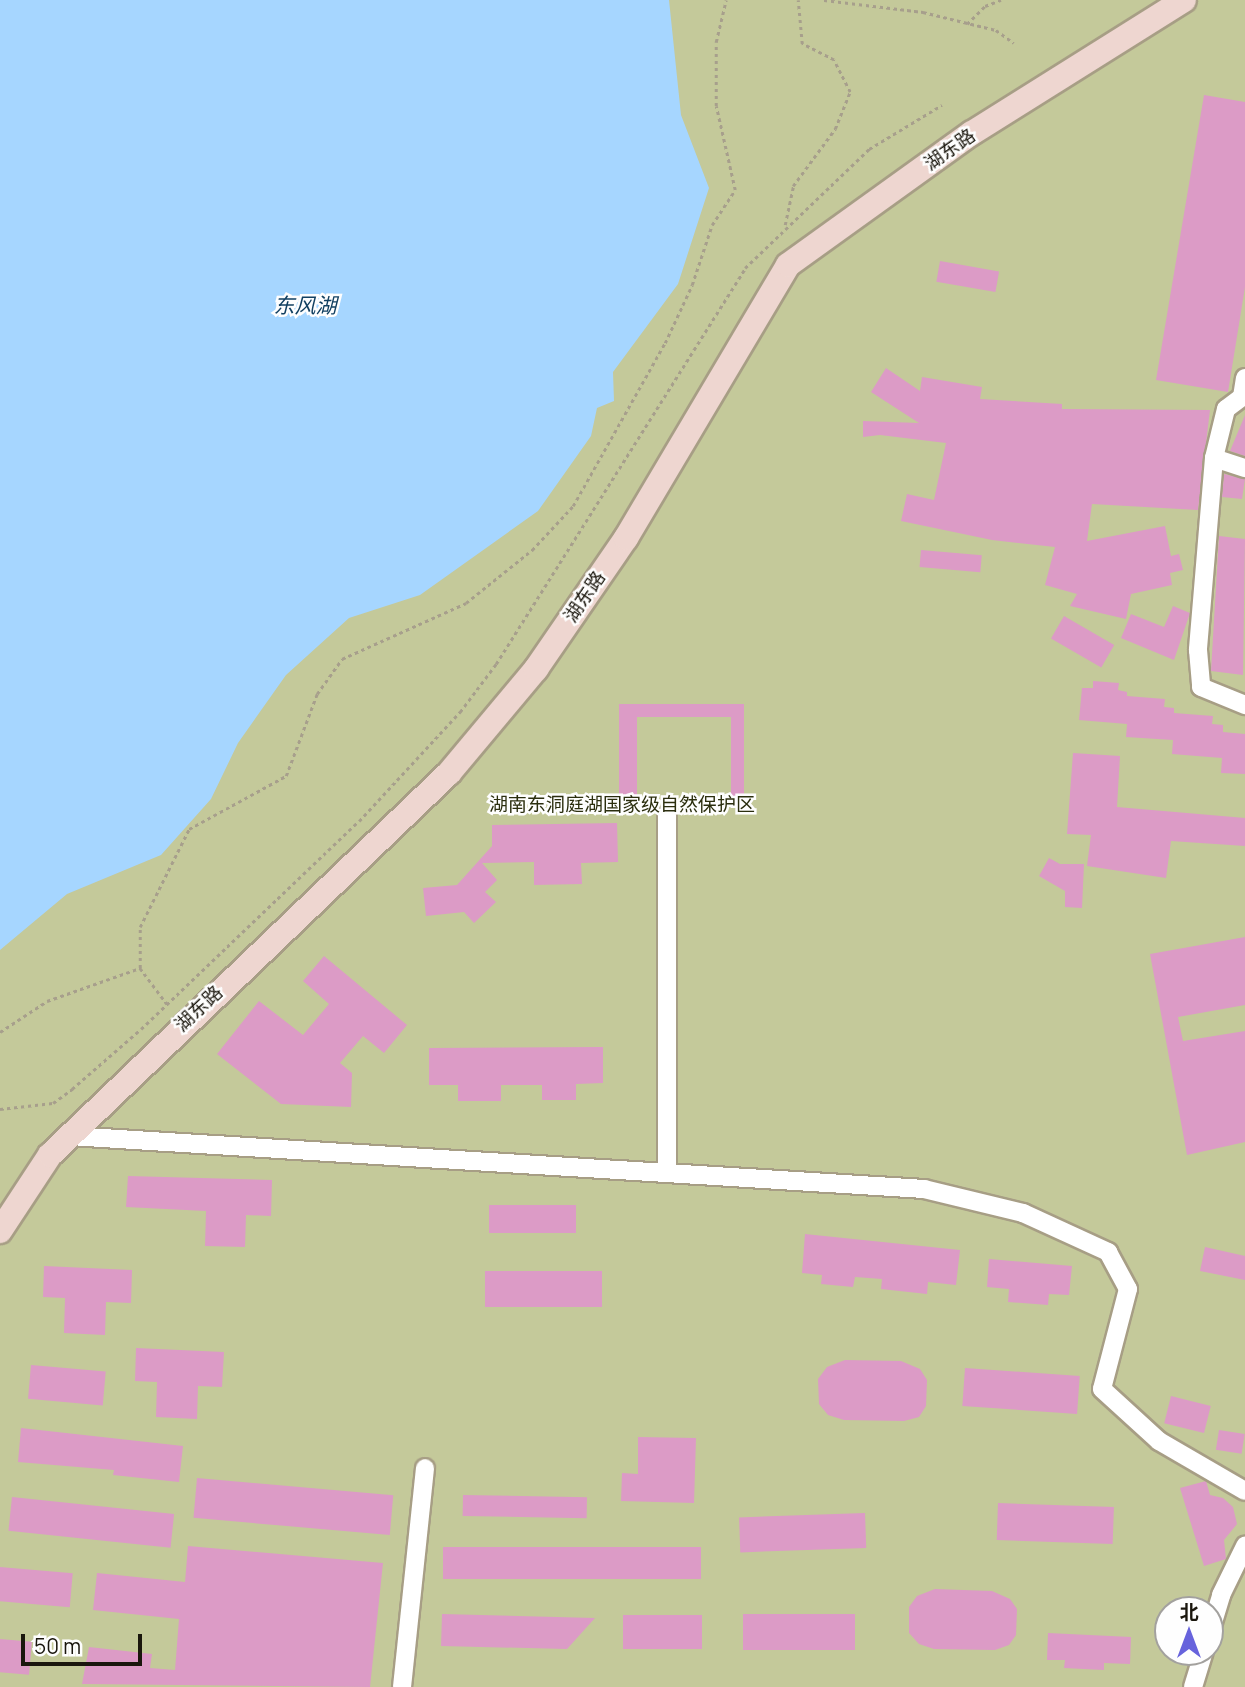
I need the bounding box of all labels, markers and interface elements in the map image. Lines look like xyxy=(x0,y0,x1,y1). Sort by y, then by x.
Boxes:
street label: 湖东路 xyxy=(920,124,980,176)
water label: 东风湖 xyxy=(274,292,336,318)
street label: 湖东路 xyxy=(560,567,610,627)
park label: 湖南东洞庭湖国家级自然保护区 xyxy=(489,794,755,816)
street label: 湖东路 xyxy=(170,981,228,1037)
north arrow xyxy=(1154,1596,1224,1666)
text: 北 xyxy=(1179,1599,1199,1625)
scale bar xyxy=(24,1620,145,1664)
text: 50 m xyxy=(34,1632,81,1660)

